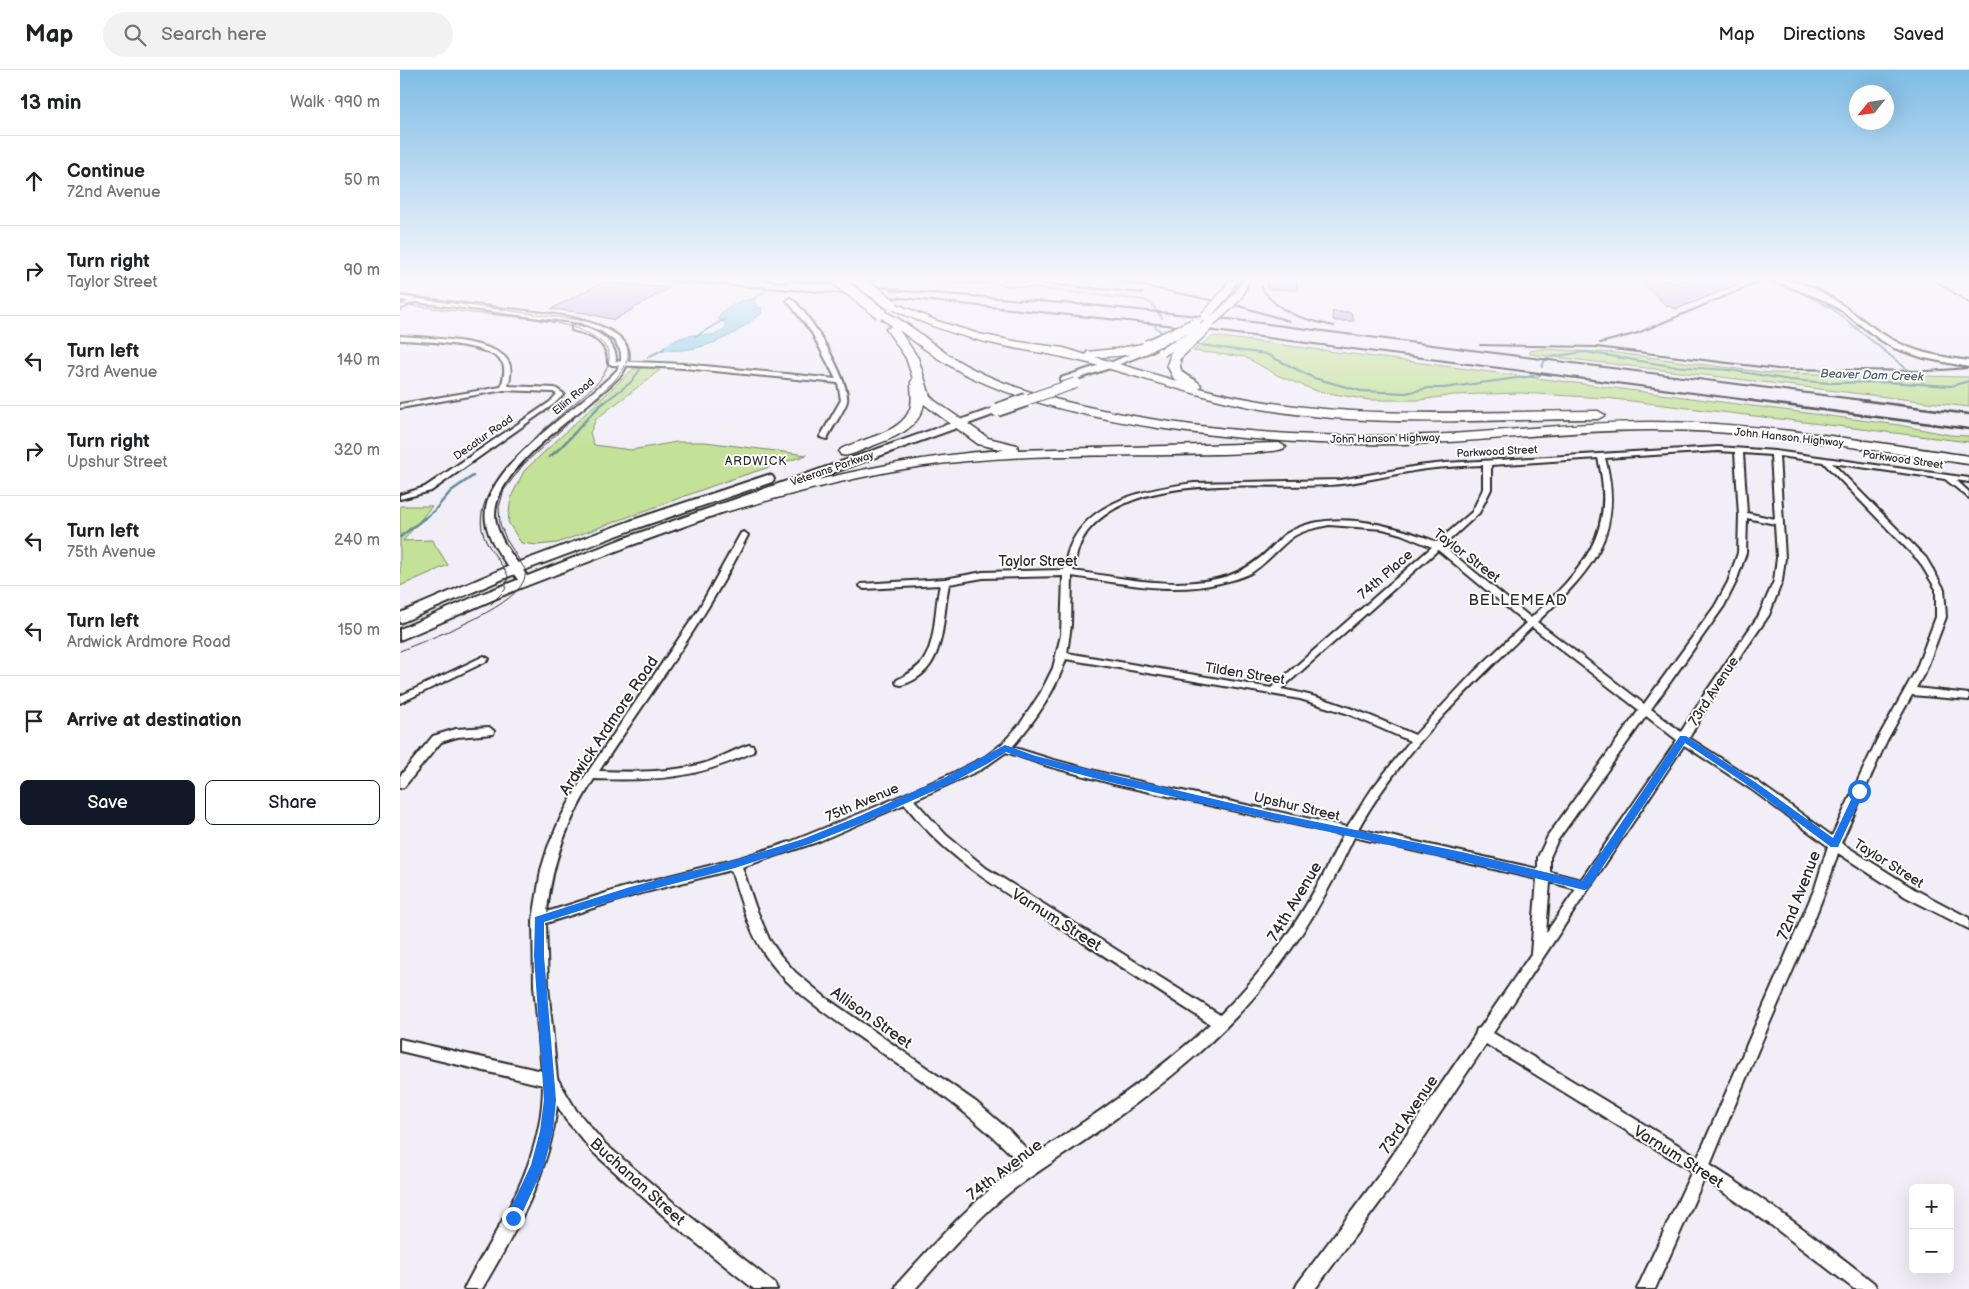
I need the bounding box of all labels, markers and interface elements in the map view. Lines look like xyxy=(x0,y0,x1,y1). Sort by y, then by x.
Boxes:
search box xyxy=(103,12,453,57)
text: Map xyxy=(25,20,73,49)
icon: search xyxy=(121,21,149,49)
text: Search here xyxy=(161,23,267,46)
text: Map xyxy=(1719,24,1755,45)
text: Directions xyxy=(1783,24,1865,45)
text: Saved xyxy=(1893,24,1944,45)
north arrow xyxy=(1849,85,1894,130)
text: 13 min xyxy=(20,90,82,115)
text: Walk · 990 m xyxy=(290,93,380,112)
text: Continue xyxy=(67,160,145,183)
icon: ahead xyxy=(20,167,48,195)
text: 50 m xyxy=(344,171,380,190)
text: 72nd Avenue xyxy=(67,183,161,202)
text: Turn right xyxy=(67,250,150,273)
icon: right xyxy=(20,257,48,285)
text: 90 m xyxy=(344,261,380,280)
text: Taylor Street xyxy=(67,273,157,292)
text: Turn left xyxy=(67,340,139,363)
icon: left xyxy=(20,347,48,375)
text: 140 m xyxy=(337,351,380,370)
text: 73rd Avenue xyxy=(67,363,157,382)
water label: Beaver Dam Creek xyxy=(1820,366,1925,385)
street label: Ellin Road xyxy=(550,375,597,418)
street label: Decatur Road xyxy=(451,412,515,463)
street label: John Hanson Highway xyxy=(1734,425,1844,450)
text: Turn right xyxy=(67,430,150,453)
street label: John Hanson Highway xyxy=(1330,431,1440,446)
icon: right xyxy=(20,437,48,465)
text: 320 m xyxy=(334,441,380,460)
street label: Parkwood Street xyxy=(1456,443,1538,460)
street label: Parkwood Street xyxy=(1862,447,1945,472)
street label: Veterans Parkway xyxy=(789,448,876,489)
text: Upshur Street xyxy=(67,453,167,472)
district label: ARDWICK xyxy=(725,454,787,469)
text: Turn left xyxy=(67,520,139,543)
street label: Taylor Street xyxy=(1430,525,1504,586)
icon: left xyxy=(20,527,48,555)
text: 240 m xyxy=(334,531,380,550)
text: 75th Avenue xyxy=(67,543,156,562)
street label: 74th Place xyxy=(1355,546,1416,603)
street label: Taylor Street xyxy=(998,553,1078,570)
district label: BELLEMEAD xyxy=(1468,591,1568,610)
text: Turn left xyxy=(67,610,139,633)
icon: left xyxy=(20,617,48,645)
text: 150 m xyxy=(338,621,380,640)
text: Ardwick Ardmore Road xyxy=(67,633,231,652)
street label: Ardwick Ardmore Road xyxy=(556,653,663,799)
street label: 73rd Avenue xyxy=(1685,653,1742,729)
street label: Tilden Street xyxy=(1204,659,1287,688)
icon: arrive xyxy=(20,707,48,735)
text: Arrive at destination xyxy=(67,709,242,732)
street label: 75th Avenue xyxy=(823,779,901,825)
button: Save xyxy=(20,780,195,825)
button: Share xyxy=(205,780,380,825)
route start xyxy=(1848,780,1871,803)
street label: Upshur Street xyxy=(1252,788,1342,825)
street label: Taylor Street xyxy=(1851,835,1927,892)
street label: 72nd Avenue xyxy=(1774,848,1825,943)
street label: 74th Avenue xyxy=(1264,858,1327,945)
street label: Varnum Street xyxy=(1008,885,1105,956)
street label: Allison Street xyxy=(827,983,915,1053)
street label: 73rd Avenue xyxy=(1376,1072,1443,1158)
street label: Varnum Street xyxy=(1630,1122,1727,1193)
street label: Buchanan Street xyxy=(586,1134,688,1230)
street label: 74th Avenue xyxy=(963,1135,1047,1205)
map controls xyxy=(1909,1184,1954,1274)
button: + xyxy=(1909,1184,1954,1229)
route end xyxy=(502,1207,525,1230)
button: − xyxy=(1909,1229,1954,1274)

